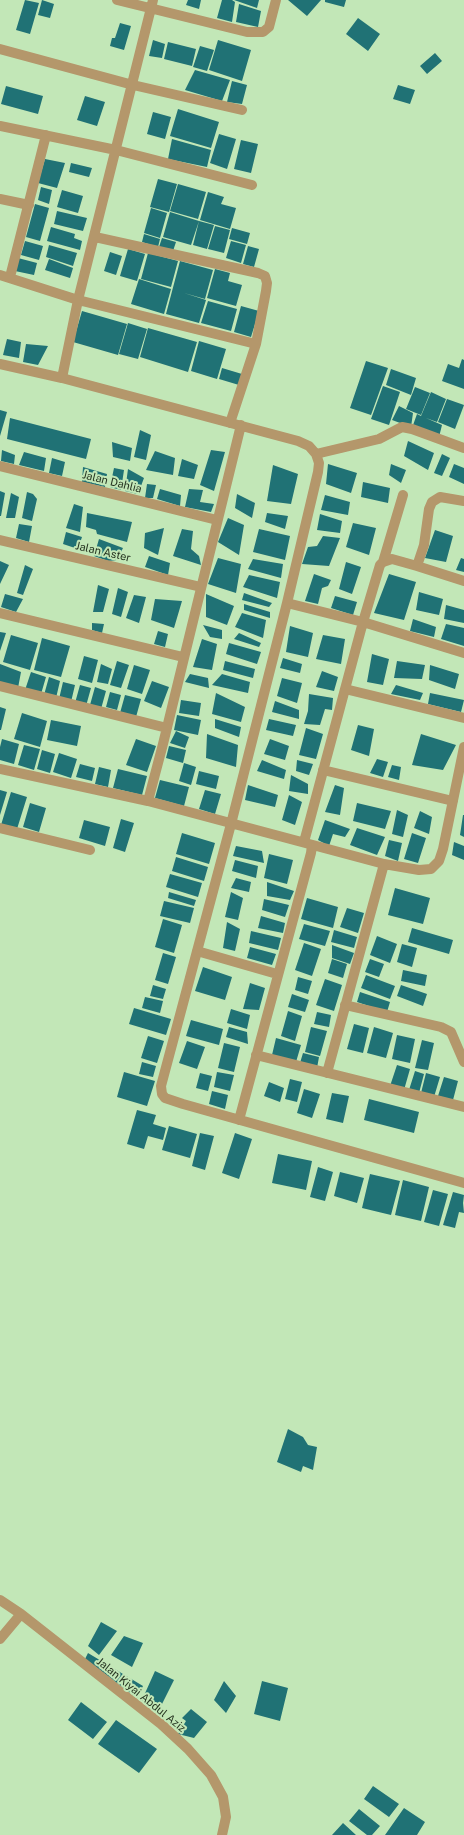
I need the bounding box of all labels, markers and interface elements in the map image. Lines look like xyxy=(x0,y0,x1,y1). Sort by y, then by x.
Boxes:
street label: Jalan Dahlia xyxy=(81,468,143,496)
street label: Jalan Aster xyxy=(74,539,132,565)
street label: Jalan Kiyai Abdul Aziz xyxy=(94,1655,188,1735)

